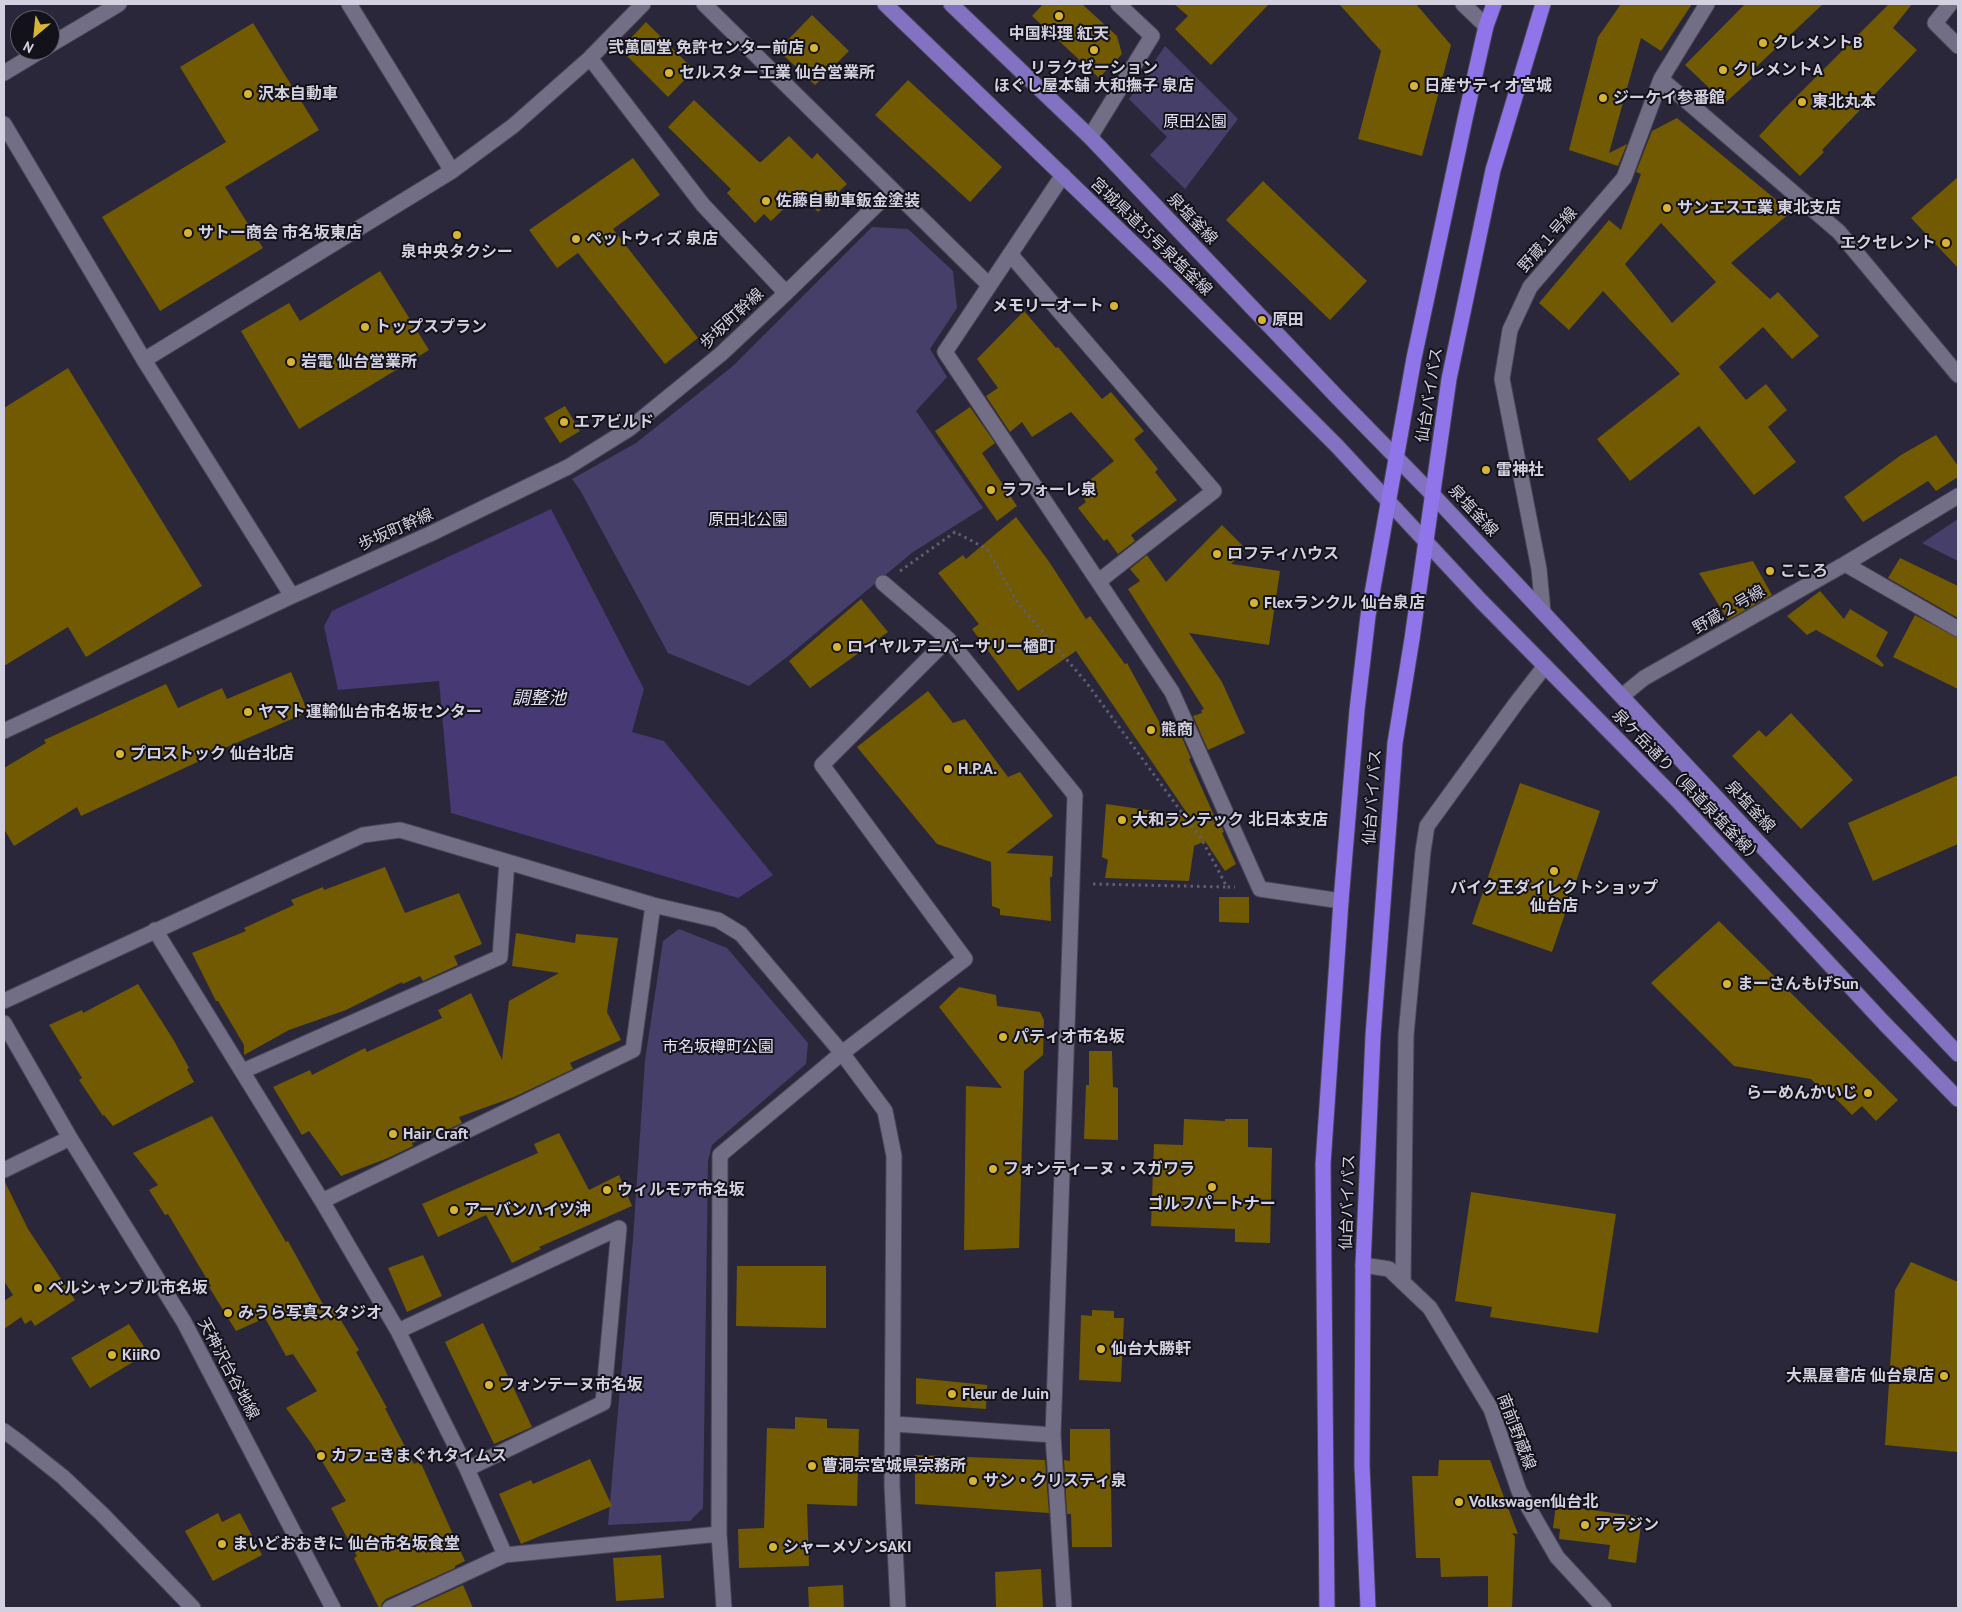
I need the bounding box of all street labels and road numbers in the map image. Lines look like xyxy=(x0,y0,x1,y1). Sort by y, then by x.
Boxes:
street label: 宮城県道35号泉塩釜線 xyxy=(1086,174,1216,300)
street label: 泉塩釜線 xyxy=(1163,189,1221,249)
street label: 野蔵１号線 xyxy=(1515,204,1581,276)
street label: 歩坂町幹線 xyxy=(696,285,768,353)
street label: 仙台バイパス xyxy=(1413,346,1447,444)
street label: 泉塩釜線 xyxy=(1444,481,1502,541)
street label: 歩坂町幹線 xyxy=(356,505,436,555)
street label: 野蔵２号線 xyxy=(1690,582,1768,638)
street label: 泉ケ岳通り（県道泉塩釜線） xyxy=(1608,706,1766,868)
street label: 仙台バイパス xyxy=(1360,748,1386,846)
street label: 泉塩釜線 xyxy=(1721,777,1779,837)
street label: 仙台バイパス xyxy=(1337,1154,1359,1250)
street label: 天神沢台谷地線 xyxy=(193,1315,263,1423)
street label: 南前野蔵線 xyxy=(1493,1391,1539,1473)

